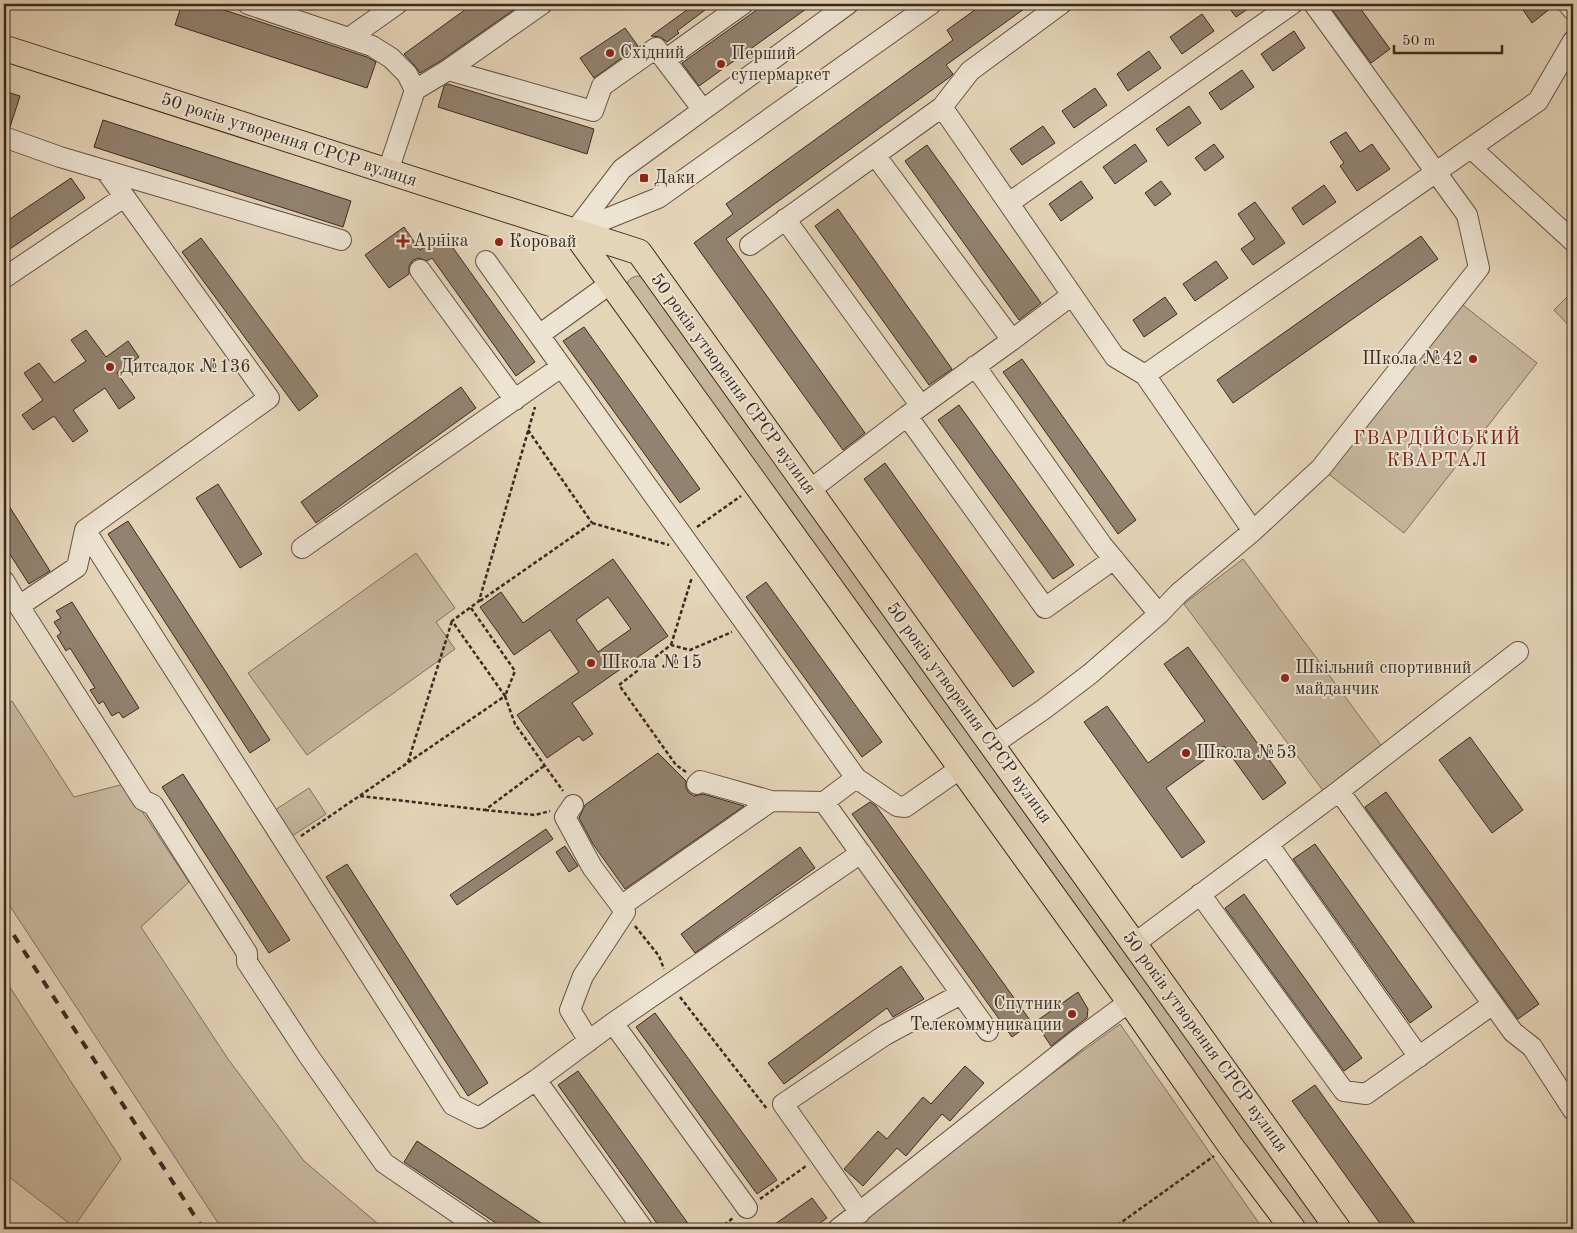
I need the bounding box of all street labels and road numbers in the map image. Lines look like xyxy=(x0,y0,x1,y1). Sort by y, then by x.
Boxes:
street label: 50 років утворення СРСР вулиця xyxy=(159,90,419,190)
street label: 50 років утворення СРСР вулиця xyxy=(647,270,819,498)
street label: 50 років утворення СРСР вулиця xyxy=(883,599,1055,827)
street label: 50 років утворення СРСР вулиця xyxy=(1119,928,1291,1156)

